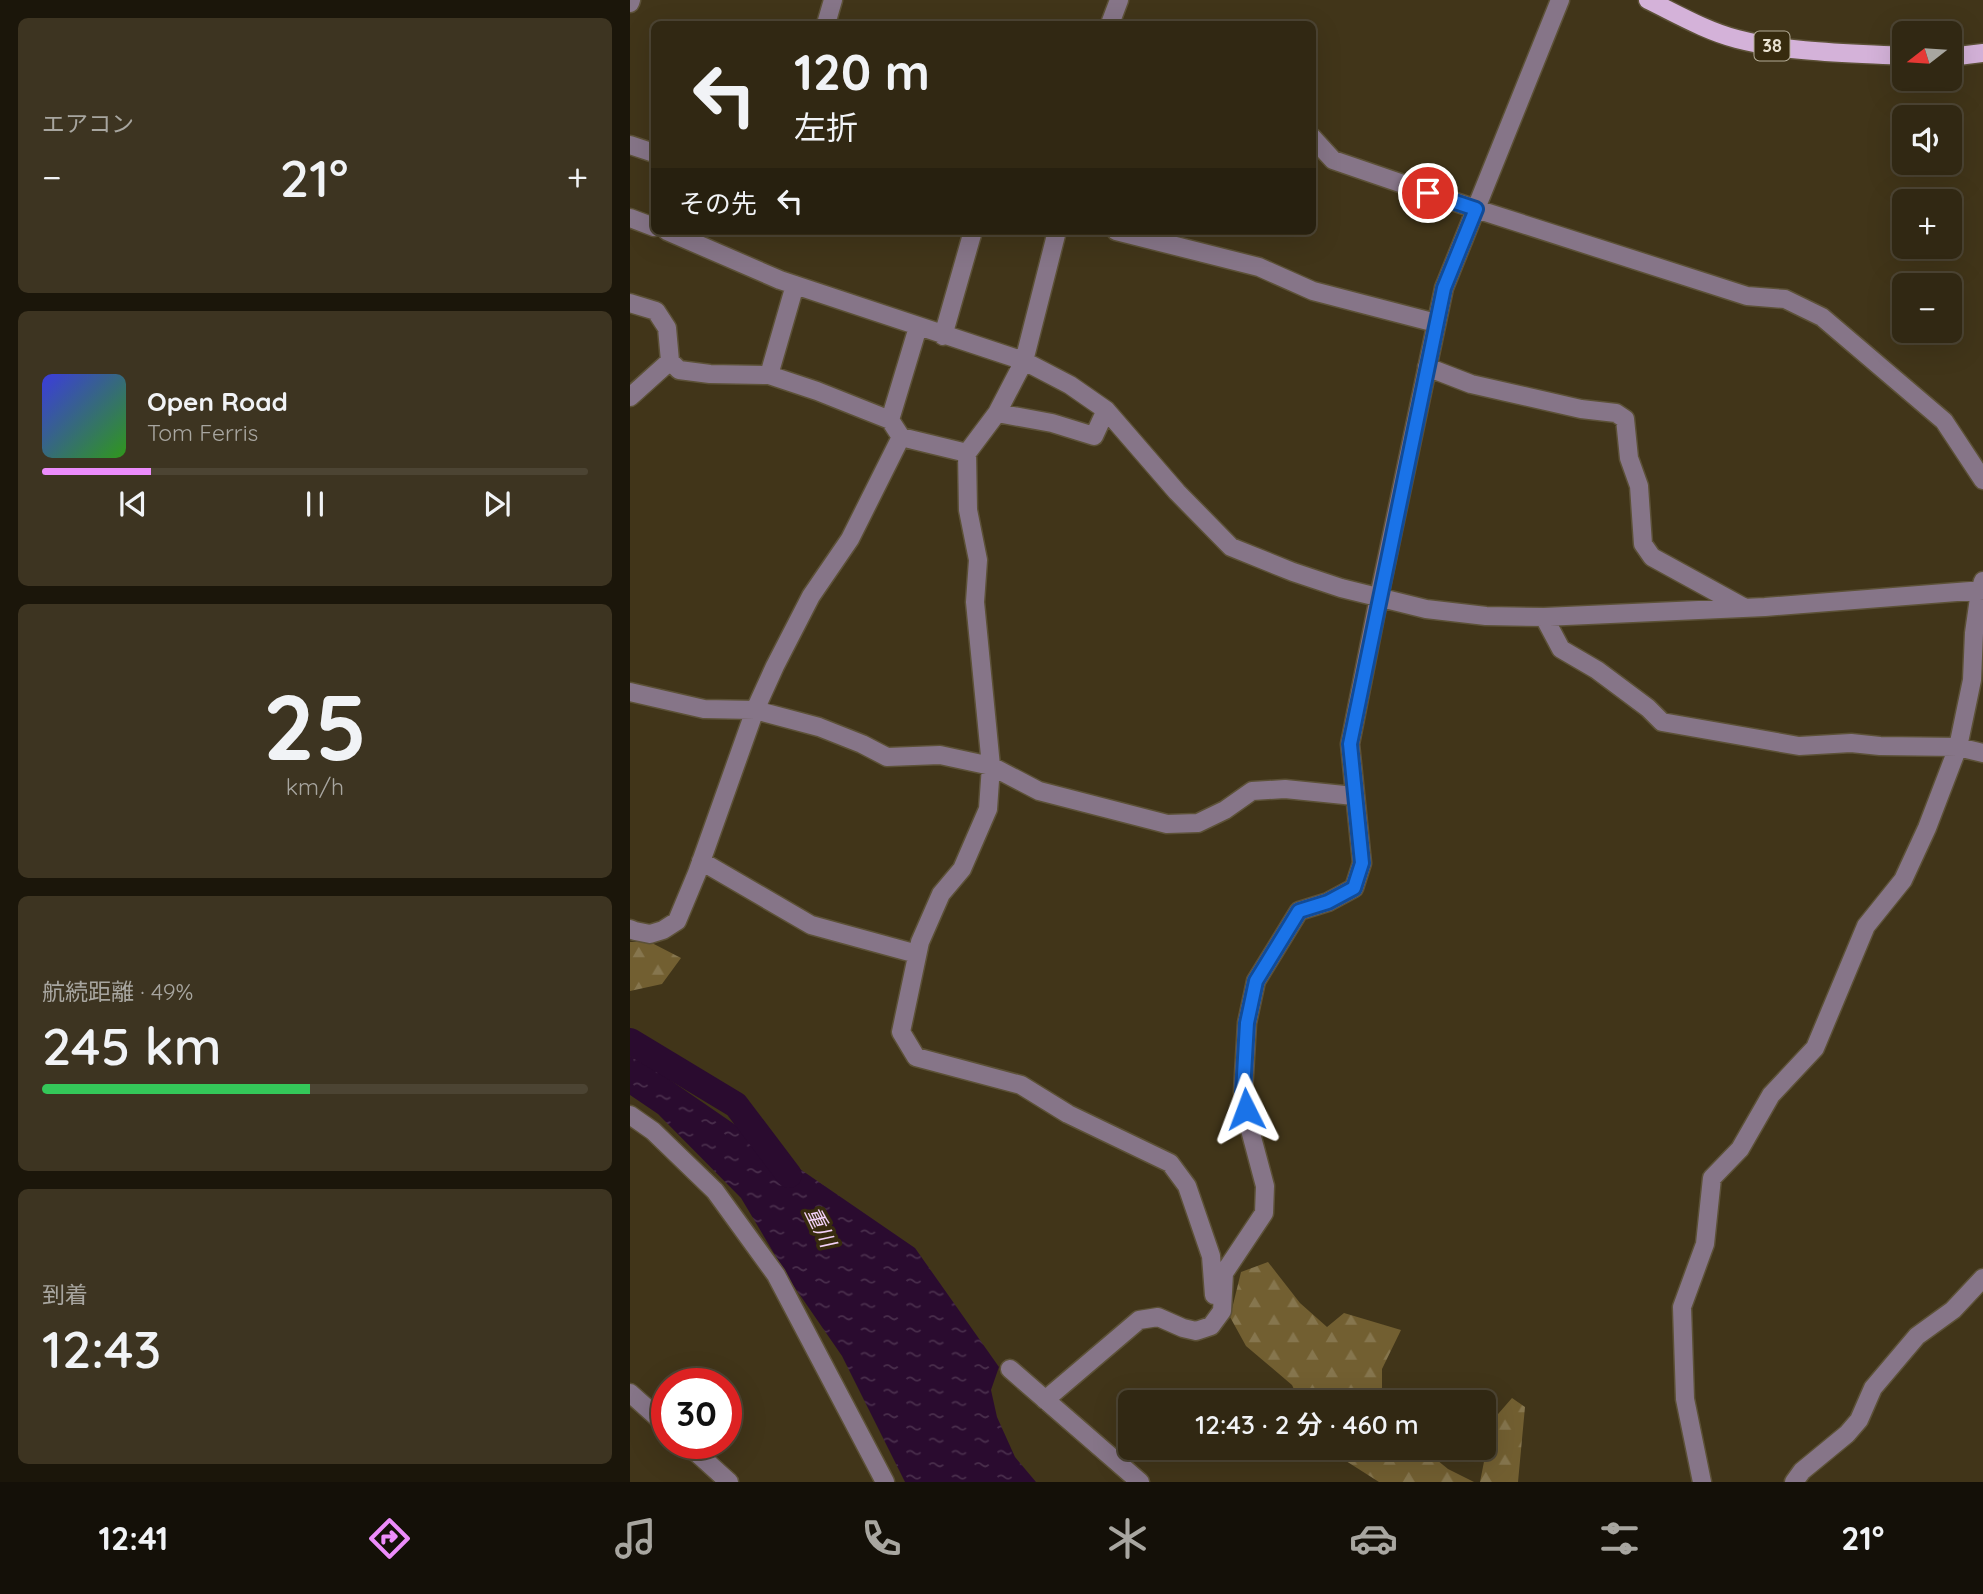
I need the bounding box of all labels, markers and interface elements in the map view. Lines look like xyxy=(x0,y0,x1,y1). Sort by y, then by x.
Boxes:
north arrow xyxy=(1892,21,1962,91)
map controls xyxy=(1892,21,1962,343)
road number: 38 xyxy=(1754,32,1790,60)
text: 120 m xyxy=(794,41,930,102)
icon: left xyxy=(679,49,770,140)
button: sound xyxy=(1892,105,1962,175)
text: 左折 xyxy=(794,107,858,147)
text: エアコン xyxy=(42,109,134,138)
text: 21° xyxy=(280,145,348,210)
text: − xyxy=(42,153,62,201)
text: + xyxy=(567,153,588,201)
pin xyxy=(1398,163,1458,223)
icon: arrive xyxy=(1409,174,1447,212)
icon: left xyxy=(771,182,809,220)
text: その先 xyxy=(679,187,757,220)
button: + xyxy=(1892,189,1962,259)
button: − xyxy=(1892,273,1962,343)
text: Open Road xyxy=(147,385,288,418)
text: Tom Ferris xyxy=(147,418,258,447)
icon: previous xyxy=(114,485,152,523)
icon: pause xyxy=(296,485,334,523)
icon: next xyxy=(478,485,516,523)
text: 25 xyxy=(263,669,367,783)
text: km/h xyxy=(286,772,344,801)
text: 航続距離 · 49% xyxy=(42,977,193,1006)
text: 245 km xyxy=(42,1013,221,1078)
position arrow xyxy=(1209,1072,1283,1146)
water label: 重川 xyxy=(800,1202,843,1253)
text: 到着 xyxy=(42,1280,88,1309)
text: 12:43 xyxy=(42,1316,161,1381)
speed limit sign: 30 xyxy=(651,1368,742,1459)
text: 12:43 · 2 分 · 460 m xyxy=(1195,1408,1419,1441)
icon: directions xyxy=(365,1514,414,1563)
icon: music xyxy=(611,1514,660,1563)
icon: phone xyxy=(857,1514,906,1563)
icon: climate xyxy=(1103,1514,1152,1563)
icon: car xyxy=(1349,1514,1398,1563)
icon: filters xyxy=(1595,1514,1644,1563)
text: 12:41 xyxy=(99,1518,168,1558)
text: 21° xyxy=(1841,1518,1884,1558)

